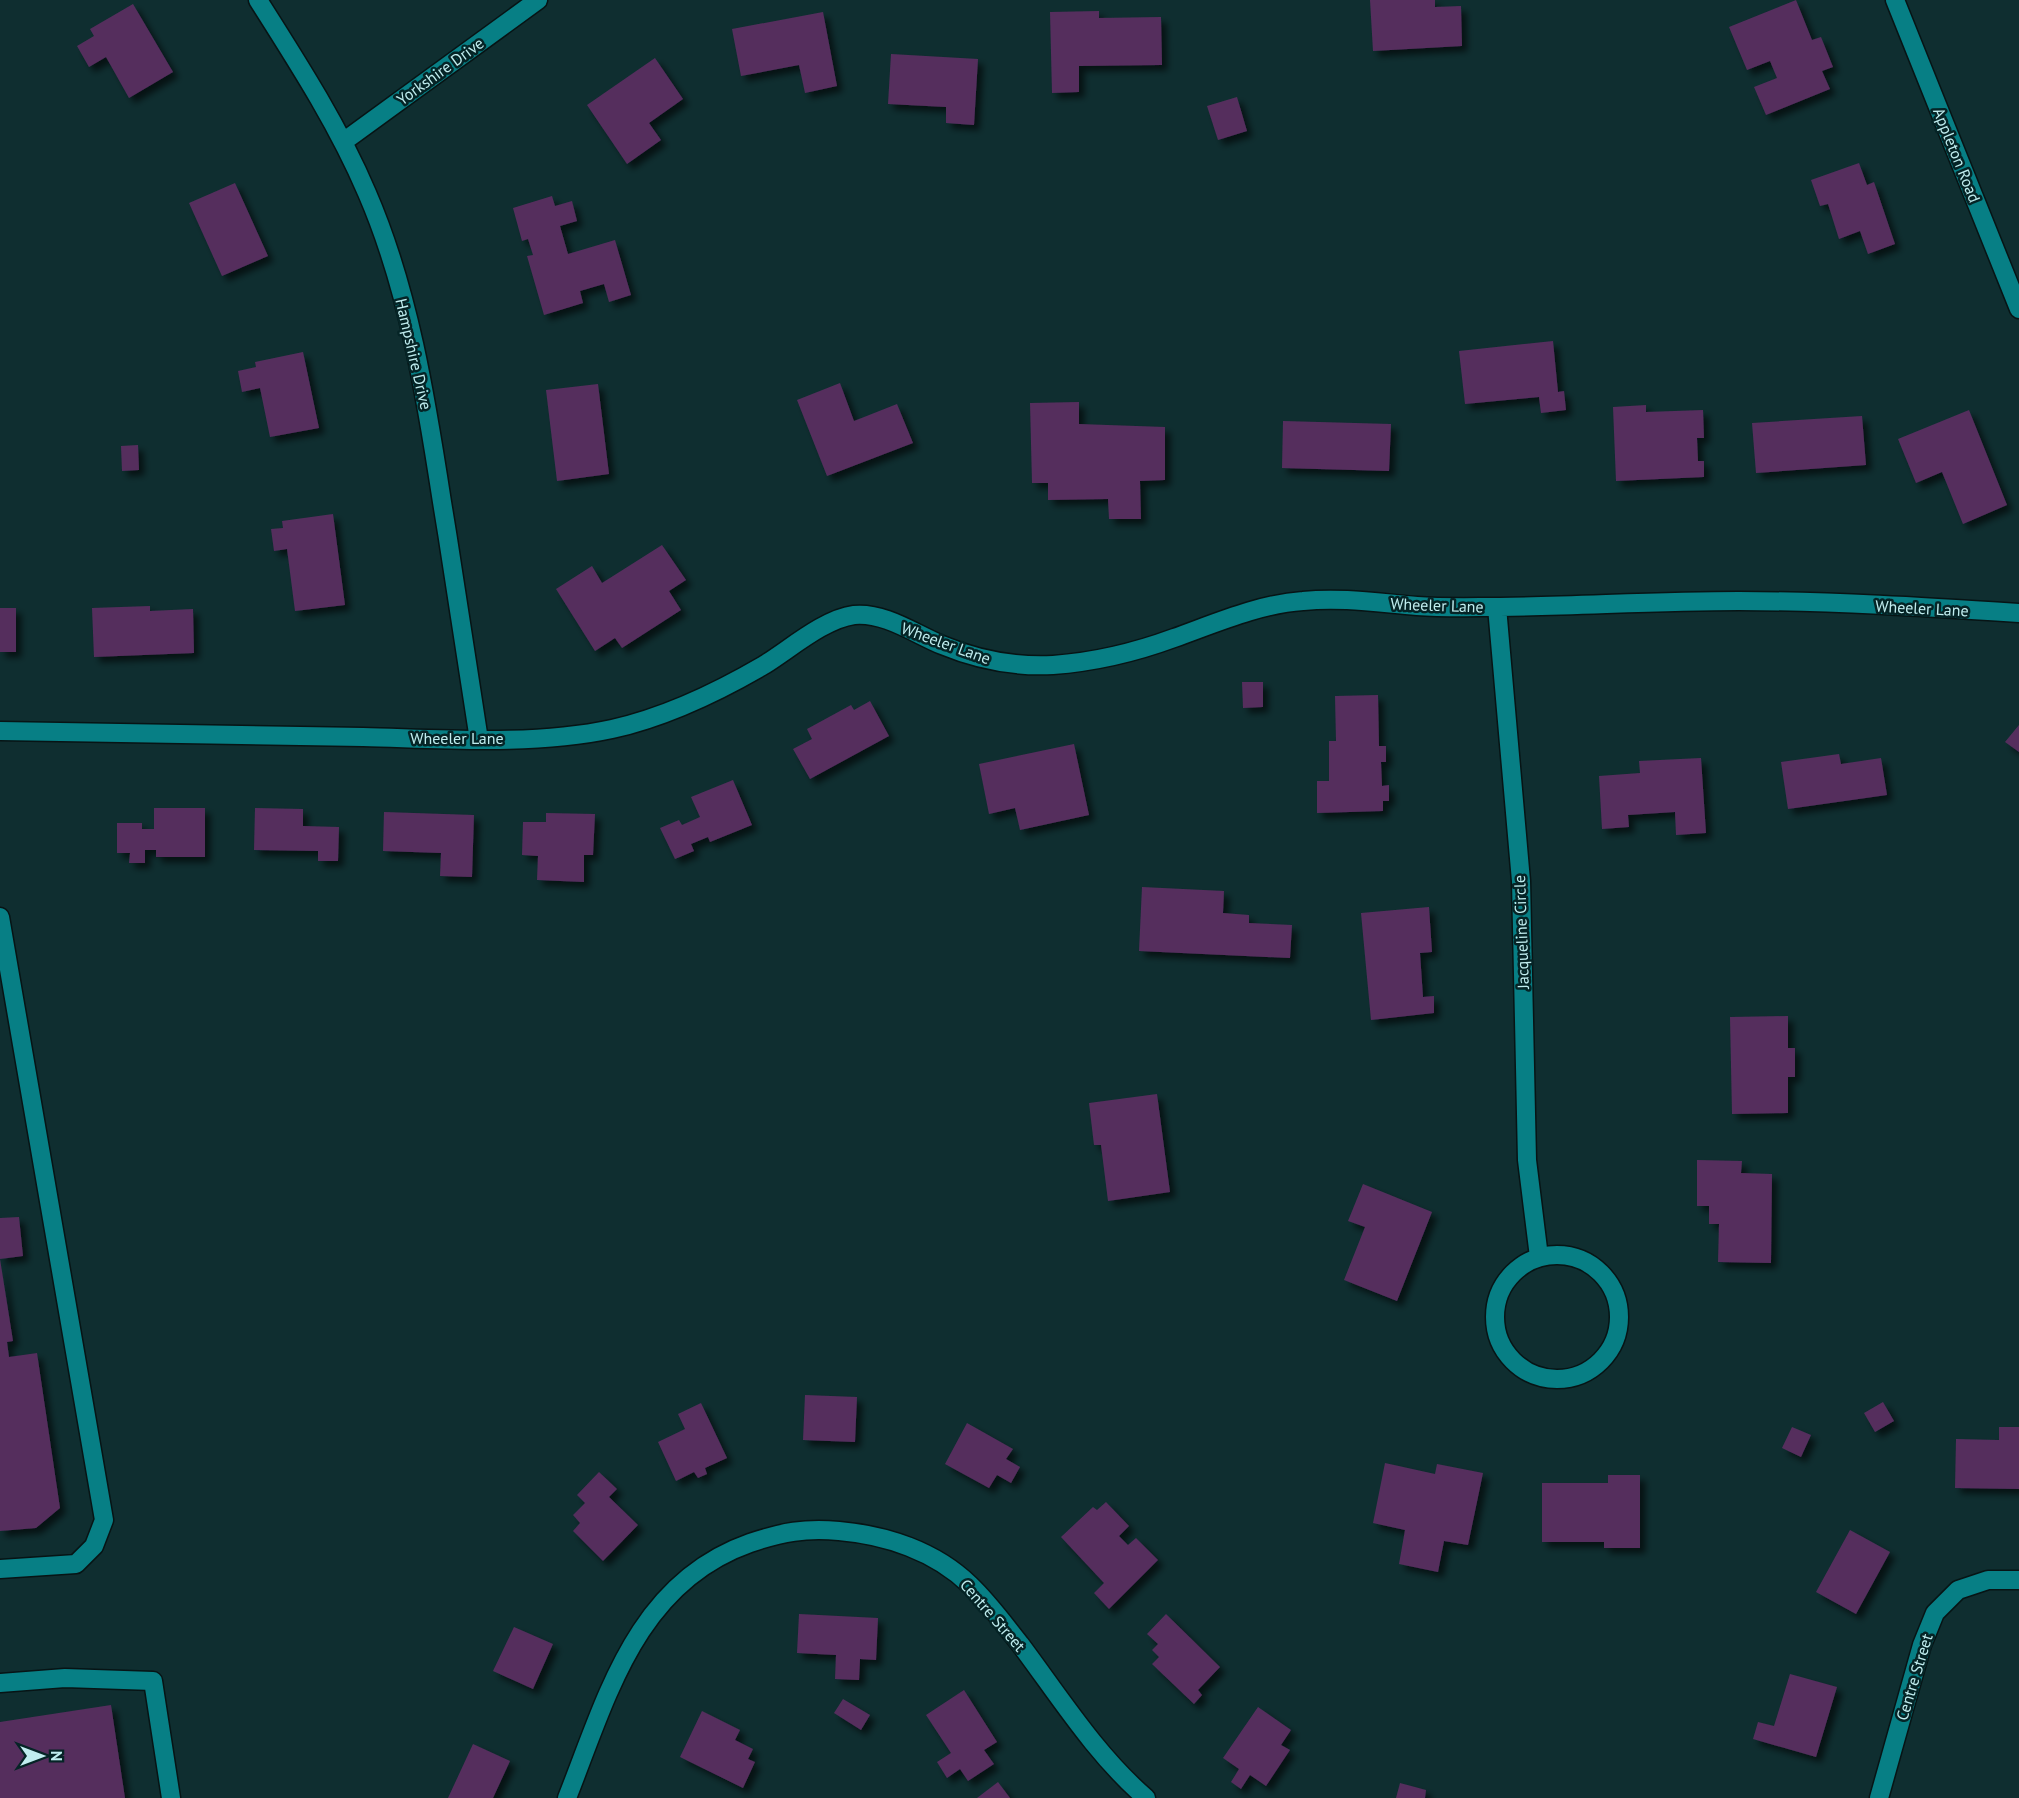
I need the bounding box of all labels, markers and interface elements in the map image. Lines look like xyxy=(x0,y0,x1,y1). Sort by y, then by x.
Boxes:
street label: Yorkshire Drive xyxy=(393,33,487,109)
street label: Appleton Road xyxy=(1929,105,1985,205)
street label: Hampshire Drive xyxy=(391,296,437,412)
street label: Wheeler Lane xyxy=(1390,593,1484,617)
street label: Wheeler Lane xyxy=(1875,596,1969,620)
street label: Wheeler Lane xyxy=(899,618,993,668)
street label: Wheeler Lane xyxy=(410,728,504,748)
street label: Jacqueline Circle xyxy=(1509,875,1533,990)
street label: Centre Street xyxy=(956,1575,1030,1656)
street label: Centre Street xyxy=(1891,1631,1937,1723)
north arrow xyxy=(12,1726,72,1786)
text: N xyxy=(47,1751,67,1761)

